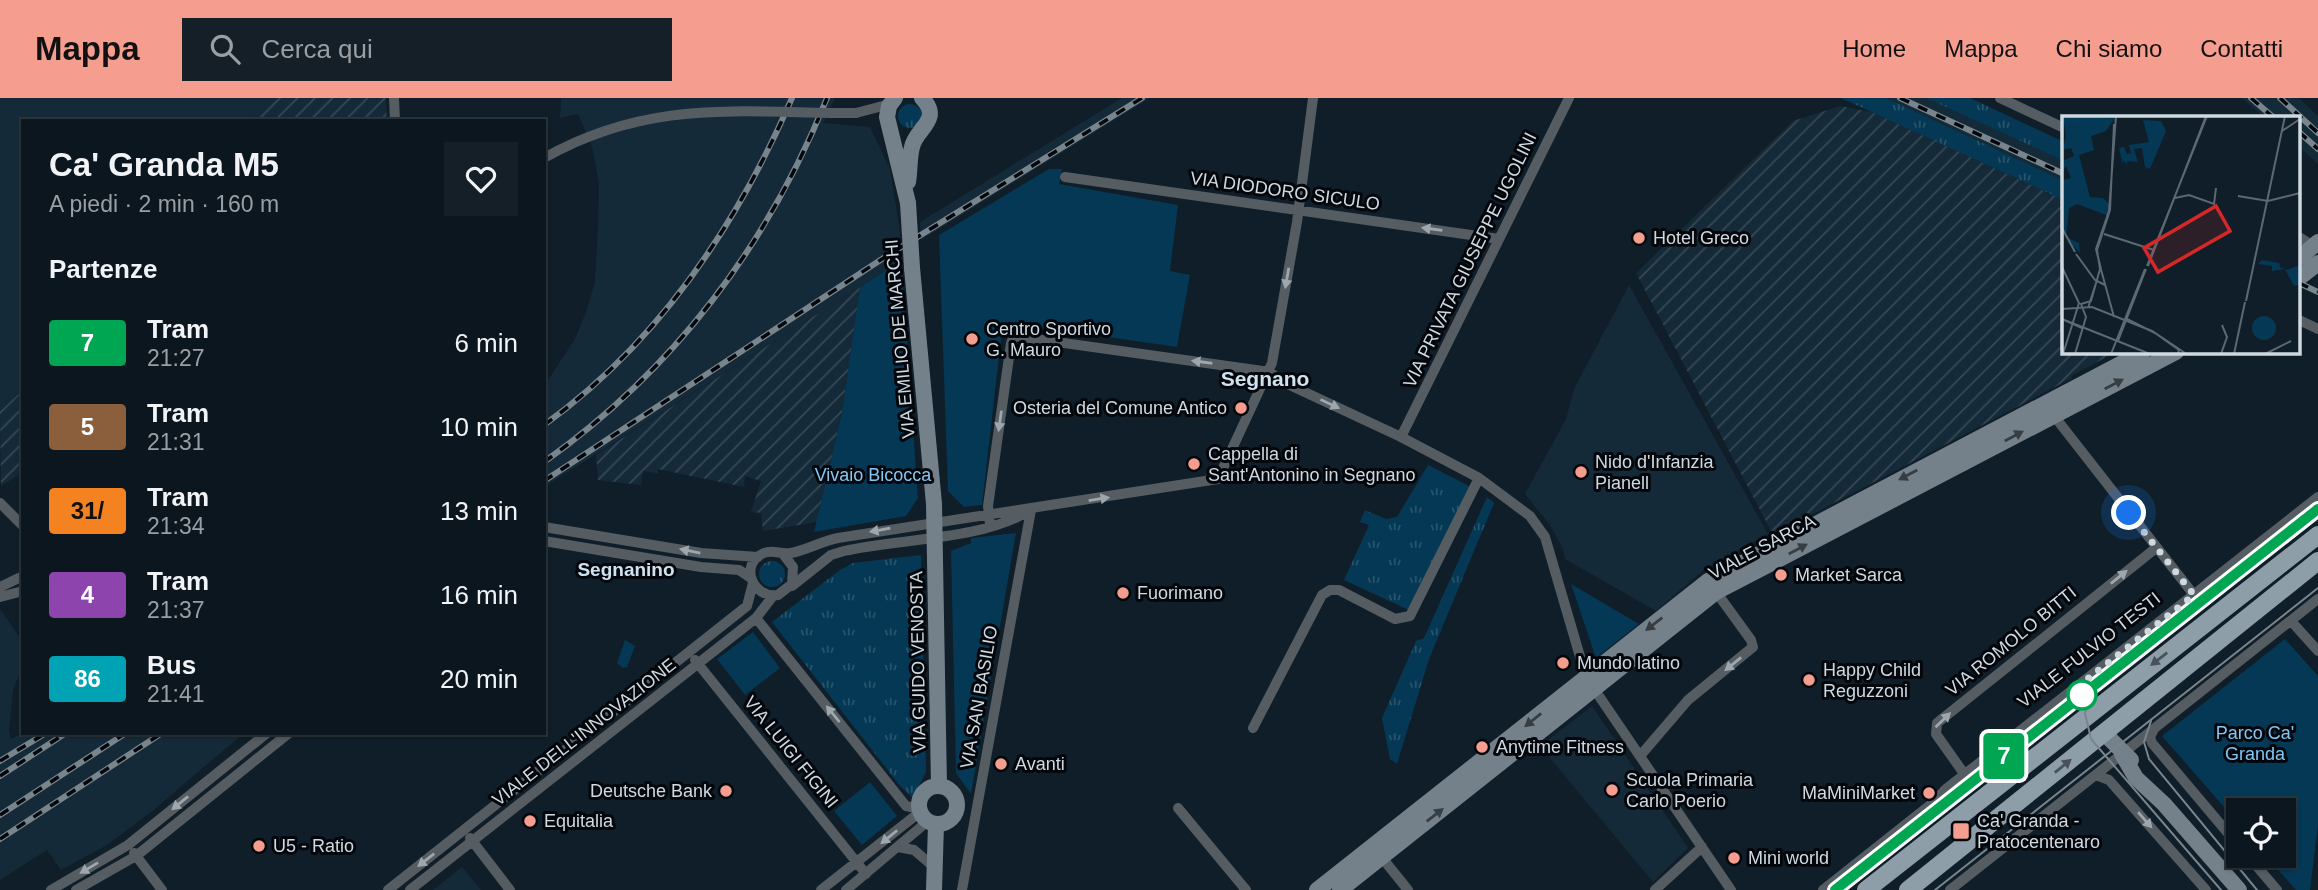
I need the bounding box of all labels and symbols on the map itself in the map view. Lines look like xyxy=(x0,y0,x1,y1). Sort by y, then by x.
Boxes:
inset map xyxy=(2062,116,2300,354)
street label: VIA PRIVATA GIUSEPPE UGOLINI xyxy=(1399,129,1541,391)
street label: VIA DIODORO SICULO xyxy=(1189,168,1381,214)
one-way arrow xyxy=(1421,224,1443,235)
place label: Hotel Greco xyxy=(1653,228,1749,248)
marker: Hotel Greco xyxy=(1631,230,1647,246)
street label: VIA EMILIO DE MARCHI xyxy=(881,238,919,440)
one-way arrow xyxy=(1281,267,1292,289)
place label: Centro Sportivo G. Mauro xyxy=(986,319,1111,360)
marker: Centro Sportivo G. Mauro xyxy=(964,331,980,347)
one-way arrow xyxy=(1191,356,1213,367)
district label: Segnano xyxy=(1221,367,1309,390)
one-way arrow xyxy=(2104,378,2124,390)
place label: Osteria del Comune Antico xyxy=(1013,398,1227,418)
one-way arrow xyxy=(1320,398,1340,409)
marker: Osteria del Comune Antico xyxy=(1233,400,1249,416)
one-way arrow xyxy=(994,410,1005,432)
one-way arrow xyxy=(2005,431,2025,443)
place label: Cappella di Sant'Antonino in Segnano xyxy=(1208,444,1416,485)
place label: Nido d'Infanzia Pianell xyxy=(1595,452,1715,493)
marker: Cappella di Sant'Antonino in Segnano xyxy=(1186,456,1202,472)
marker: Nido d'Infanzia Pianell xyxy=(1573,464,1589,480)
park label: Vivaio Bicocca xyxy=(815,465,932,485)
one-way arrow xyxy=(1898,469,1917,481)
one-way arrow xyxy=(1088,494,1110,505)
your location xyxy=(2111,495,2146,530)
street label: VIALE SARCA xyxy=(1705,510,1819,584)
one-way arrow xyxy=(869,525,891,536)
one-way arrow xyxy=(1788,544,1808,555)
one-way arrow xyxy=(679,545,701,556)
district label: Segnanino xyxy=(577,559,675,580)
place label: Market Sarca xyxy=(1795,565,1903,585)
marker: Market Sarca xyxy=(1773,567,1789,583)
one-way arrow xyxy=(2111,570,2128,585)
street label: VIA GUIDO VENOSTA xyxy=(906,571,930,753)
street label: VIA ROMOLO BITTI xyxy=(1942,582,2080,700)
place label: Fuorimano xyxy=(1137,583,1223,603)
marker: Fuorimano xyxy=(1115,585,1131,601)
street label: VIALE FULVIO TESTI xyxy=(2014,588,2164,712)
one-way arrow xyxy=(1646,616,1663,631)
street label: VIA SAN BASILIO xyxy=(957,624,1001,770)
one-way arrow xyxy=(2150,652,2168,666)
place label: Mundo latino xyxy=(1577,653,1680,673)
street label: VIALE DELL'INNOVAZIONE xyxy=(488,654,680,810)
marker: Mundo latino xyxy=(1555,655,1571,671)
one-way arrow xyxy=(1725,656,1743,671)
place label: Happy Child Reguzzoni xyxy=(1823,660,1921,701)
marker: Happy Child Reguzzoni xyxy=(1801,672,1817,688)
unlabelled marker xyxy=(2067,680,2097,710)
street label: VIA LUIGI FIGINI xyxy=(740,692,842,812)
one-way arrow xyxy=(826,706,841,723)
one-way arrow xyxy=(1934,712,1952,728)
one-way arrow xyxy=(1525,713,1543,728)
park label: Parco Ca' Granda xyxy=(2216,723,2294,764)
line badge: 7 xyxy=(1981,733,2027,779)
place label: Anytime Fitness xyxy=(1496,737,1624,757)
marker: Anytime Fitness xyxy=(1474,739,1490,755)
place label: Avanti xyxy=(1015,754,1065,774)
marker: Avanti xyxy=(993,756,1009,772)
one-way arrow xyxy=(2054,758,2072,773)
place label: Scuola Primaria Carlo Poerio xyxy=(1626,770,1754,811)
place label: Deutsche Bank xyxy=(590,781,713,801)
marker: Scuola Primaria Carlo Poerio xyxy=(1604,782,1620,798)
marker: Deutsche Bank xyxy=(718,783,734,799)
place label: MaMiniMarket xyxy=(1802,783,1915,803)
marker: MaMiniMarket xyxy=(1921,785,1937,801)
one-way arrow xyxy=(172,795,189,810)
one-way arrow xyxy=(1427,808,1444,823)
place label: Equitalia xyxy=(544,811,614,831)
place label: Ca' Granda - Pratocentenaro xyxy=(1977,811,2100,852)
one-way arrow xyxy=(2137,812,2152,829)
marker: Equitalia xyxy=(522,813,538,829)
marker: Ca' Granda - Pratocentenaro xyxy=(1951,821,1971,841)
one-way arrow xyxy=(880,829,897,844)
place label: U5 - Ratio xyxy=(273,836,354,856)
marker: U5 - Ratio xyxy=(251,838,267,854)
place label: Mini world xyxy=(1748,848,1829,868)
marker: Mini world xyxy=(1726,850,1742,866)
one-way arrow xyxy=(418,852,435,867)
one-way arrow xyxy=(80,861,99,874)

